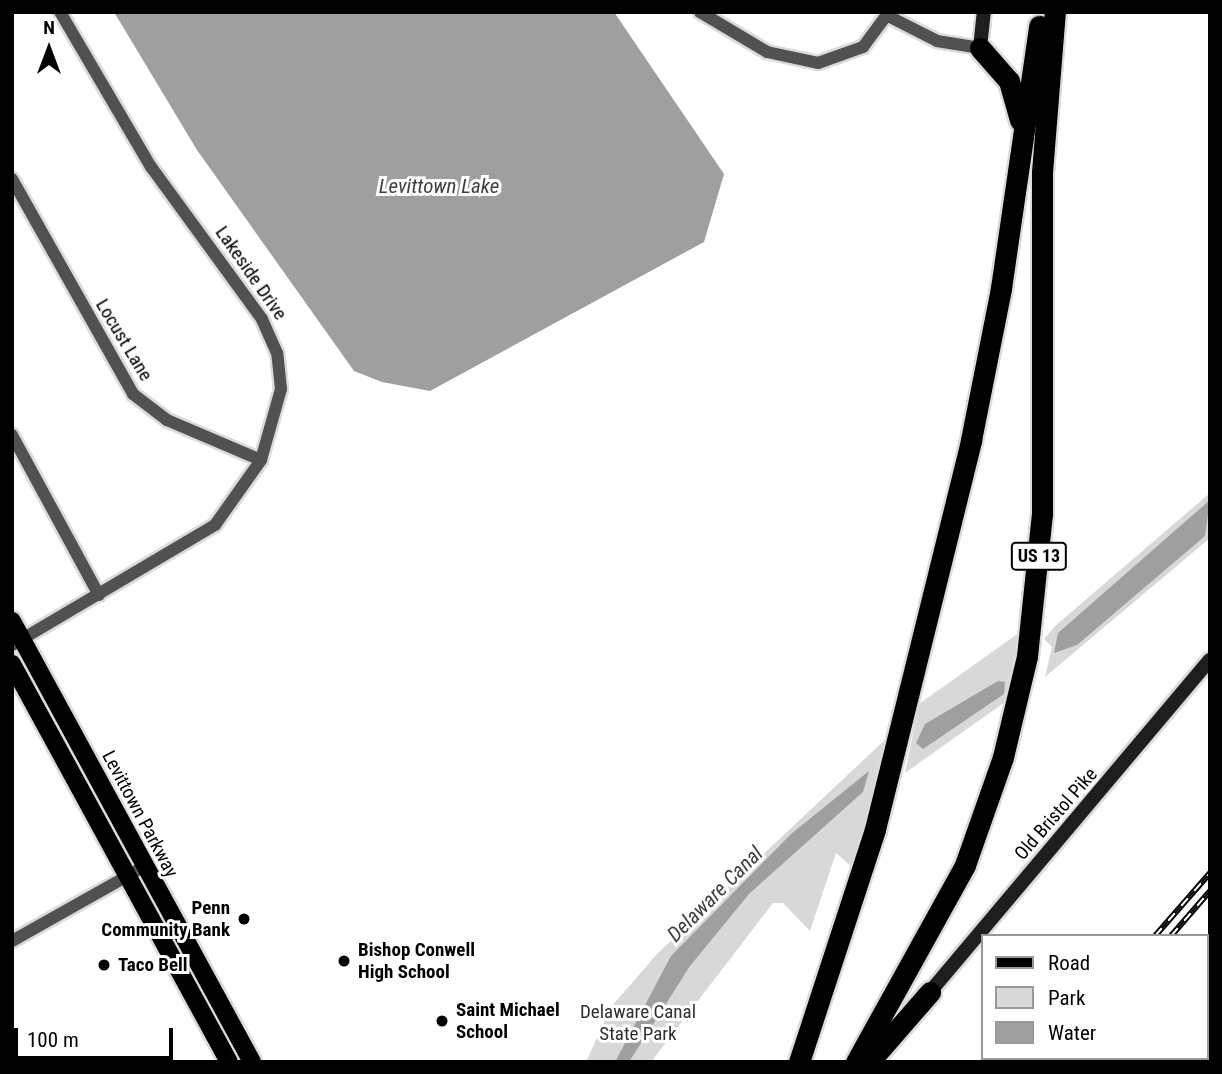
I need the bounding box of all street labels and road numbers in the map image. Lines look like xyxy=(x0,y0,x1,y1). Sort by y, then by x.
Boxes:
street label: Lakeside Drive xyxy=(210,222,292,324)
street label: Locust Lane xyxy=(91,295,157,385)
road number: US 13 xyxy=(1009,542,1069,570)
street label: Levittown Parkway xyxy=(97,747,183,881)
street label: Old Bristol Pike xyxy=(1010,763,1102,865)

